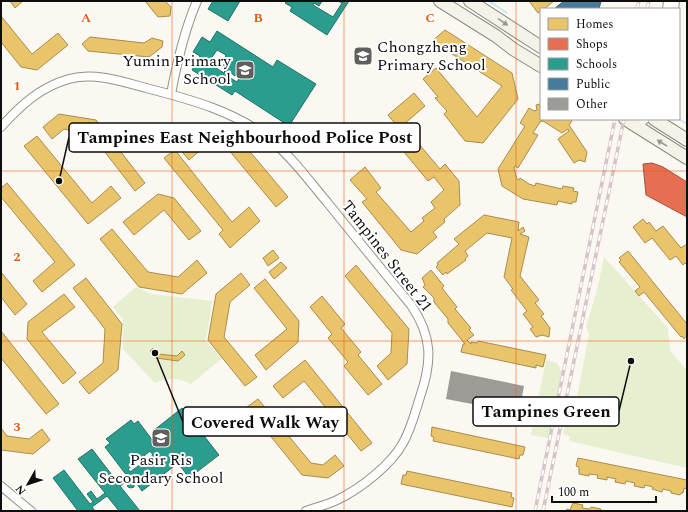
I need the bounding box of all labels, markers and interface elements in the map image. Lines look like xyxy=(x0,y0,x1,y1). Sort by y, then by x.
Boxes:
text: A xyxy=(81,8,91,28)
text: B xyxy=(253,8,263,28)
text: C xyxy=(425,8,435,28)
legend xyxy=(540,8,680,120)
text: Homes xyxy=(576,15,614,34)
one-way arrow xyxy=(498,18,508,26)
place label: Chongzheng Primary School xyxy=(377,35,486,77)
text: Shops xyxy=(576,35,608,54)
school or university icon: Chongzheng Primary School xyxy=(352,45,374,67)
place label: Yumin Primary School xyxy=(122,49,232,91)
text: Schools xyxy=(576,55,617,74)
school or university icon: Yumin Primary School xyxy=(234,59,256,81)
text: Public xyxy=(576,75,610,94)
text: 1 xyxy=(13,76,21,96)
text: Other xyxy=(576,95,608,114)
callout: Tampines East Neighbourhood Police Post xyxy=(69,123,420,152)
text: Tampines East Neighbourhood Police Post xyxy=(77,125,413,151)
one-way arrow xyxy=(656,139,668,146)
street label: Tampines Street 21 xyxy=(336,195,438,317)
text: 2 xyxy=(13,247,21,267)
callout: Tampines Green xyxy=(473,397,619,426)
text: Tampines Green xyxy=(481,399,611,425)
callout: Covered Walk Way xyxy=(183,407,347,436)
text: Covered Walk Way xyxy=(191,410,340,436)
text: 3 xyxy=(13,417,21,437)
school or university icon: Pasir Ris Secondary School xyxy=(150,427,172,449)
place label: Pasir Ris Secondary School xyxy=(99,448,223,490)
north arrow xyxy=(8,464,48,504)
scale bar xyxy=(552,478,656,504)
text: N xyxy=(11,481,30,499)
text: 100 m xyxy=(558,483,589,502)

